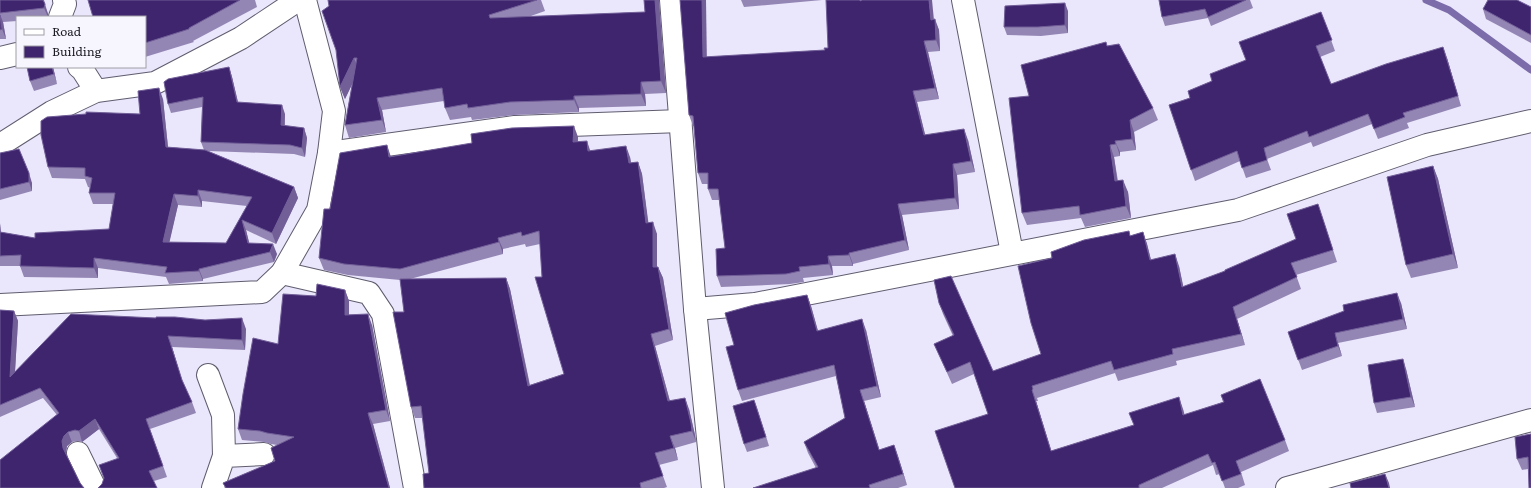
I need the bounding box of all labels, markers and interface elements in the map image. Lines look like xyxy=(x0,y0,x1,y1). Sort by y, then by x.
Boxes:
legend xyxy=(16,16,146,68)
text: Road xyxy=(52,22,82,40)
text: Building xyxy=(52,42,102,60)

